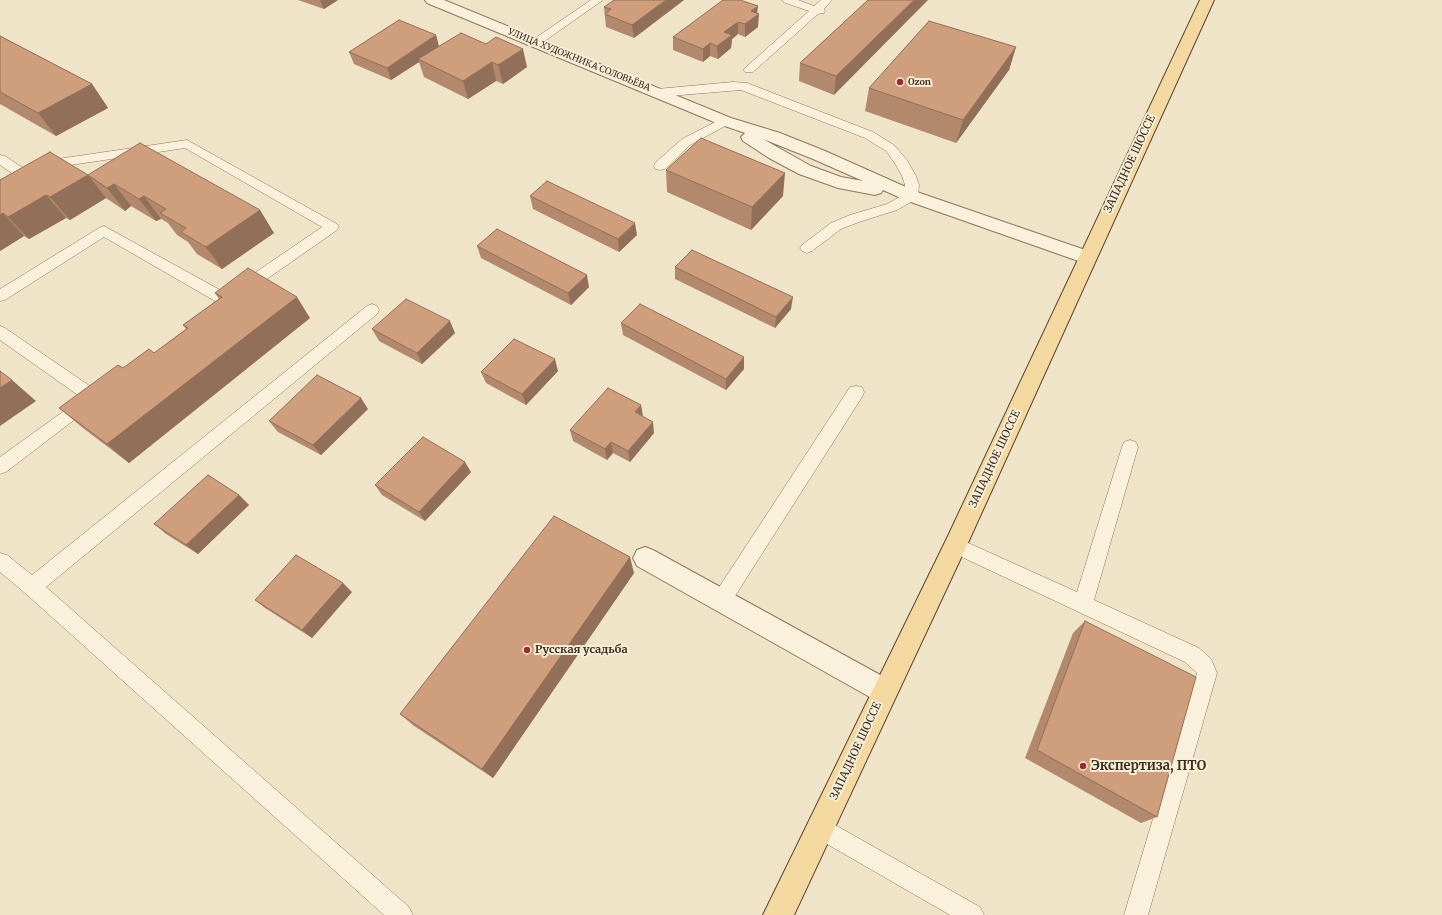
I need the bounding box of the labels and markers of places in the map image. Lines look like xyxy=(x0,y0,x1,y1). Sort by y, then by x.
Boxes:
marker: Ozon xyxy=(895,77,905,87)
place label: Ozon xyxy=(908,77,931,87)
place label: Русская усадьба xyxy=(535,643,628,657)
marker: Русская усадьба xyxy=(522,645,532,655)
place label: Экспертиза, ПТО xyxy=(1091,758,1206,774)
marker: Экспертиза, ПТО xyxy=(1078,761,1088,771)

